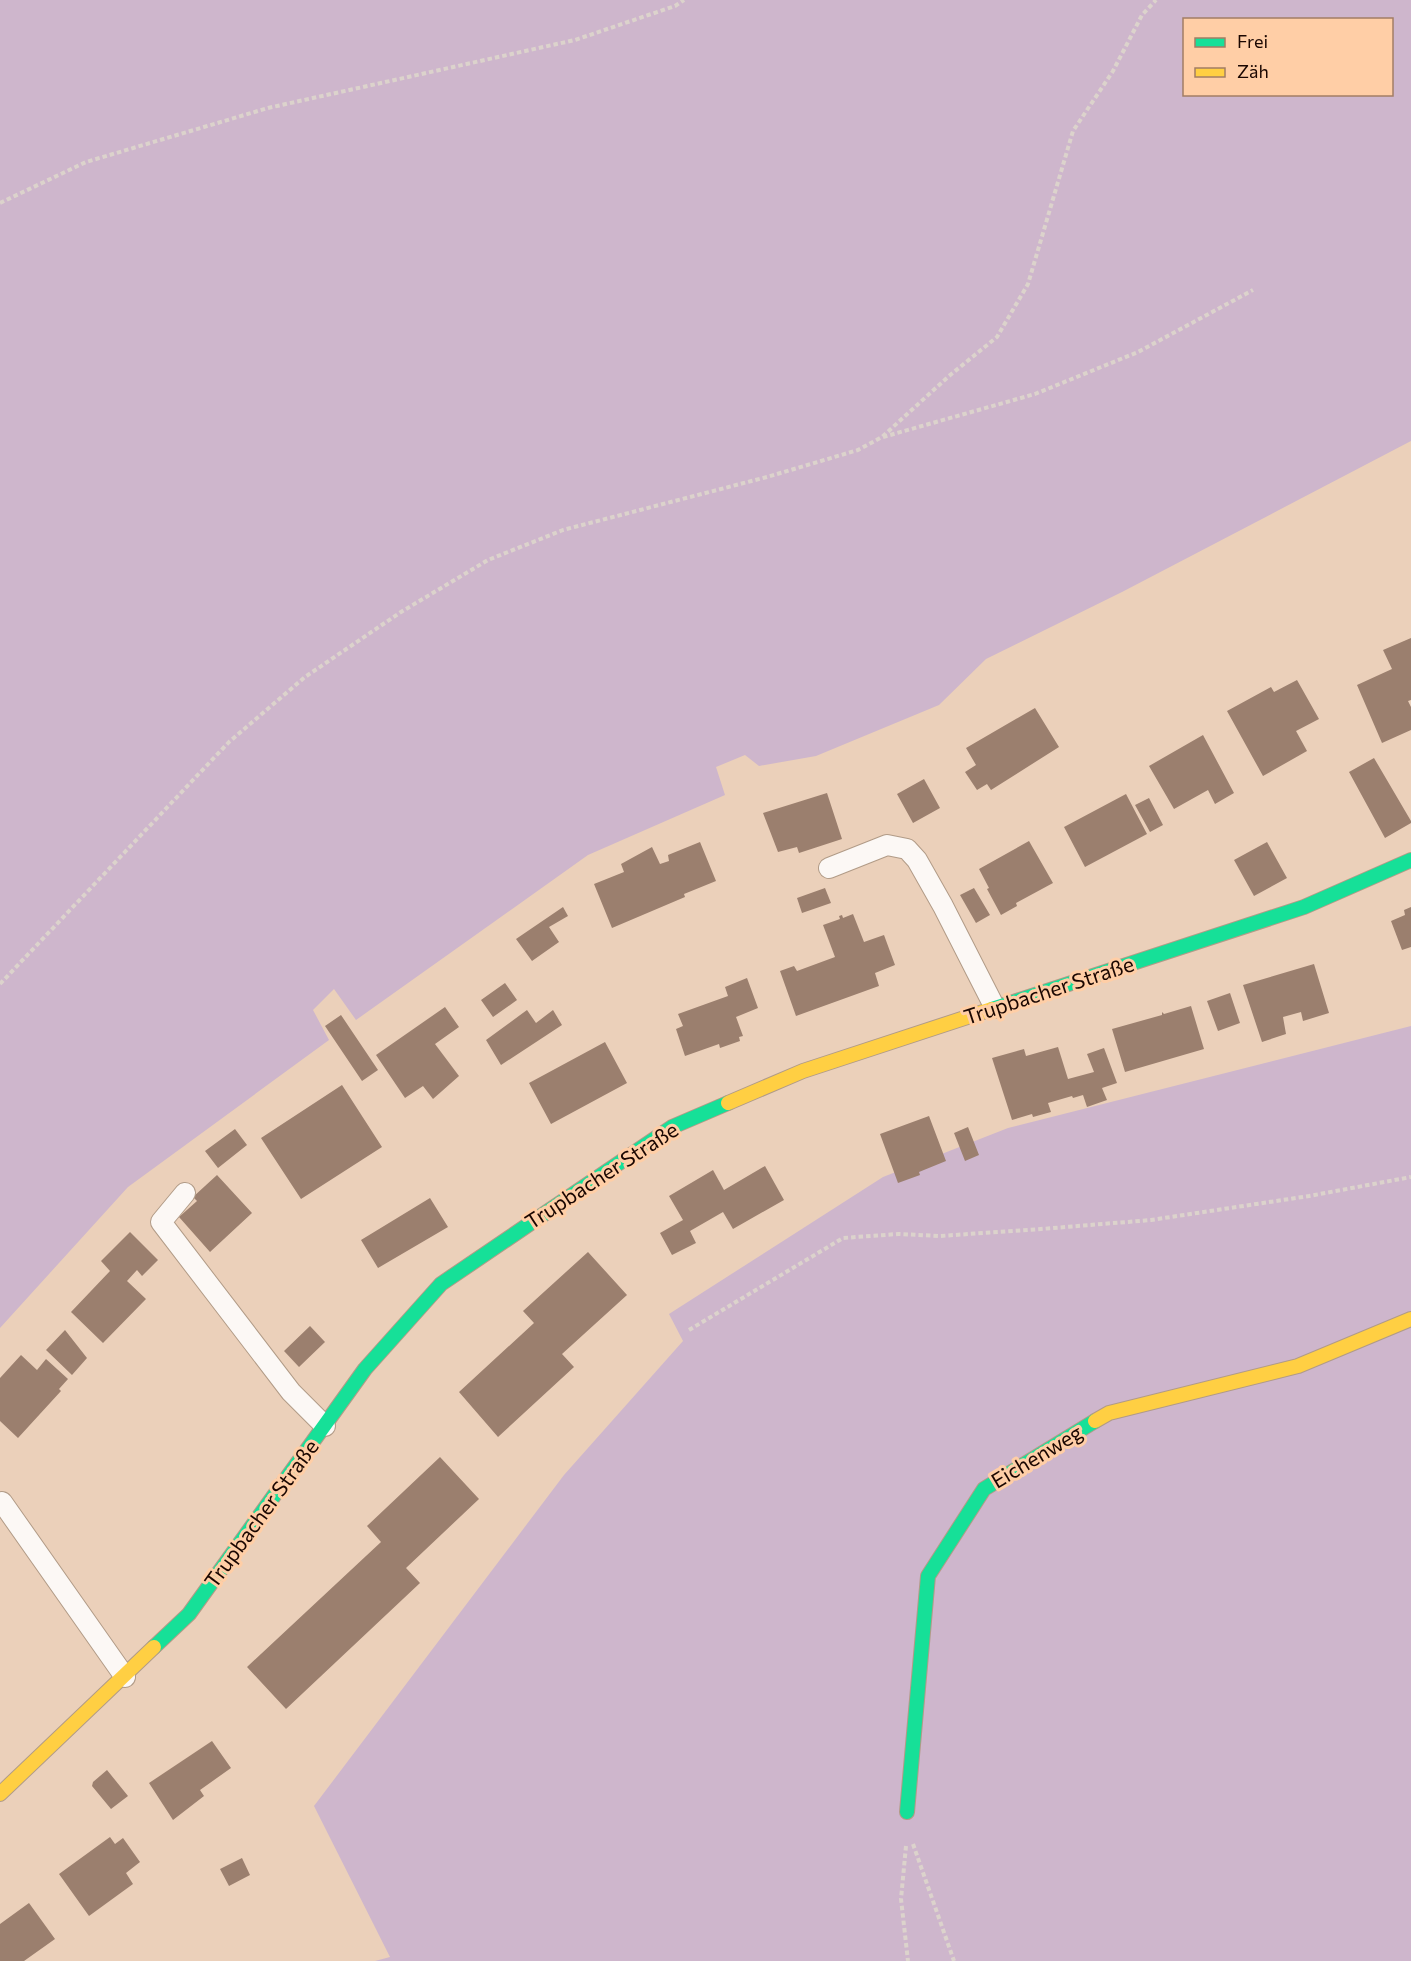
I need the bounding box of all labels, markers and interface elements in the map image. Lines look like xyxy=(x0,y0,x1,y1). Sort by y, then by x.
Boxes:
legend xyxy=(1183,18,1393,96)
text: Frei xyxy=(1237,30,1268,52)
text: Zäh xyxy=(1237,60,1269,82)
street label: Trupbacher Straße xyxy=(960,950,1137,1029)
street label: Trupbacher Straße xyxy=(520,1116,682,1233)
street label: Eichenweg xyxy=(986,1419,1086,1493)
street label: Trupbacher Straße xyxy=(199,1434,323,1592)

